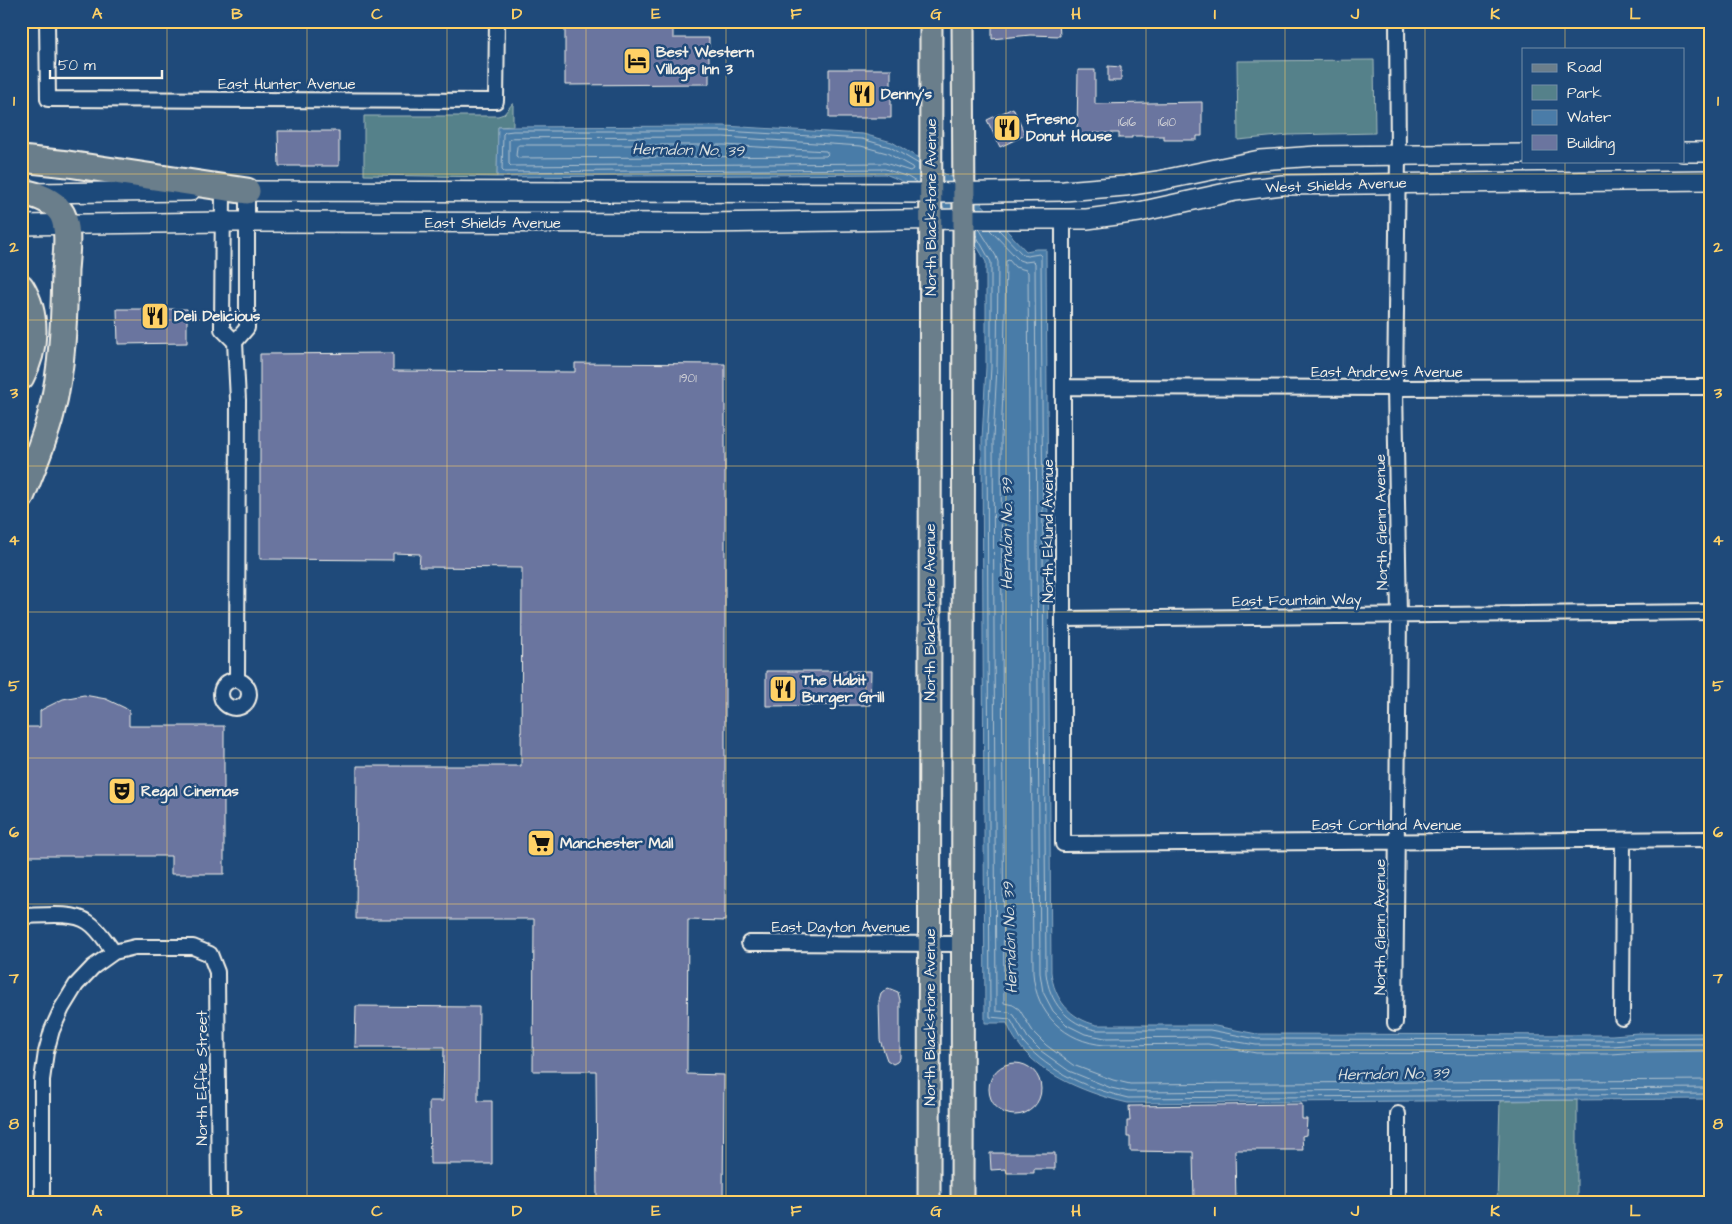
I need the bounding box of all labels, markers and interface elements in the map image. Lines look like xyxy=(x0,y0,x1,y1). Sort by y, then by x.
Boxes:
text: A xyxy=(92,3,103,25)
text: B xyxy=(231,3,243,25)
text: C xyxy=(371,3,383,25)
text: D xyxy=(512,3,523,25)
text: E xyxy=(651,3,661,25)
text: F xyxy=(790,3,802,25)
text: G xyxy=(930,3,942,25)
text: H xyxy=(1071,3,1081,25)
text: I xyxy=(1214,3,1216,25)
text: J xyxy=(1350,3,1360,25)
text: K xyxy=(1490,3,1500,25)
text: L xyxy=(1629,3,1641,25)
place label: Best Western Village Inn 3 xyxy=(655,42,755,82)
hotel icon: Best Western Village Inn 3 xyxy=(622,46,652,76)
scale bar xyxy=(50,48,162,80)
legend xyxy=(1522,48,1684,162)
text: 50 m xyxy=(58,55,96,76)
text: Road xyxy=(1567,57,1602,78)
street label: East Hunter Avenue xyxy=(218,74,356,95)
restaurant icon: Denny's xyxy=(847,79,877,109)
text: Park xyxy=(1567,83,1602,104)
place label: Denny's xyxy=(881,84,933,106)
text: 1 xyxy=(13,90,16,112)
text: 1 xyxy=(1717,90,1720,112)
text: Water xyxy=(1567,107,1611,128)
place label: Fresno Donut House xyxy=(1026,109,1112,147)
restaurant icon: Fresno Donut House xyxy=(992,113,1022,143)
house number: 1616 xyxy=(1118,114,1137,131)
house number: 1610 xyxy=(1158,114,1177,131)
street label: North Blackstone Avenue xyxy=(921,118,942,296)
text: Building xyxy=(1567,133,1615,155)
water label: Herndon No. 39 xyxy=(632,138,745,162)
street label: West Shields Avenue xyxy=(1265,173,1407,198)
street label: East Shields Avenue xyxy=(425,213,561,234)
text: 2 xyxy=(8,236,19,258)
text: 2 xyxy=(1712,236,1723,258)
restaurant icon: Deli Delicious xyxy=(140,301,170,331)
place label: Deli Delicious xyxy=(174,306,261,327)
street label: East Andrews Avenue xyxy=(1311,362,1463,383)
house number: 1901 xyxy=(679,370,697,387)
text: 3 xyxy=(9,382,19,404)
text: 3 xyxy=(1713,382,1723,404)
street label: North Glenn Avenue xyxy=(1370,454,1393,590)
street label: North Eklund Avenue xyxy=(1038,459,1059,603)
water label: Herndon No. 39 xyxy=(996,477,1018,590)
street label: North Blackstone Avenue xyxy=(920,523,941,701)
text: 4 xyxy=(9,529,20,551)
text: 4 xyxy=(1713,529,1724,551)
street label: East Fountain Way xyxy=(1232,589,1362,613)
place label: The Habit Burger Grill xyxy=(801,670,885,710)
restaurant icon: The Habit Burger Grill xyxy=(768,674,798,704)
text: 5 xyxy=(8,675,20,697)
text: 5 xyxy=(1712,675,1724,697)
theatre icon: Regal Cinemas xyxy=(107,776,137,806)
place label: Regal Cinemas xyxy=(141,781,239,804)
street label: East Cortland Avenue xyxy=(1312,815,1462,836)
text: 6 xyxy=(9,821,19,843)
text: 6 xyxy=(1713,821,1723,843)
supermarket icon: Manchester Mall xyxy=(526,828,556,858)
place label: Manchester Mall xyxy=(560,833,674,854)
street label: North Glenn Avenue xyxy=(1370,859,1391,995)
water label: Herndon No. 39 xyxy=(997,881,1023,994)
street label: East Dayton Avenue xyxy=(772,917,910,939)
street label: North Blackstone Avenue xyxy=(920,928,941,1106)
text: 7 xyxy=(8,967,19,989)
text: 7 xyxy=(1712,967,1723,989)
street label: North Effie Street xyxy=(192,1011,213,1145)
water label: Herndon No. 39 xyxy=(1337,1062,1450,1086)
text: 8 xyxy=(9,1113,20,1135)
text: 8 xyxy=(1713,1113,1724,1135)
text: A xyxy=(92,1200,103,1222)
text: B xyxy=(231,1200,243,1222)
text: C xyxy=(371,1200,383,1222)
text: D xyxy=(512,1200,523,1222)
text: E xyxy=(651,1200,661,1222)
text: F xyxy=(790,1200,802,1222)
text: G xyxy=(930,1200,942,1222)
text: H xyxy=(1071,1200,1081,1222)
text: I xyxy=(1214,1200,1216,1222)
text: J xyxy=(1350,1200,1360,1222)
text: K xyxy=(1490,1200,1500,1222)
text: L xyxy=(1629,1200,1641,1222)

